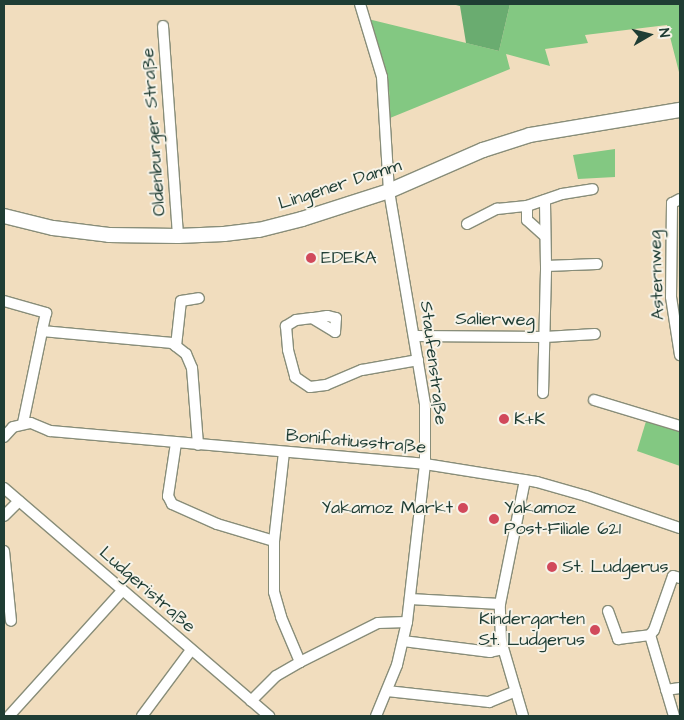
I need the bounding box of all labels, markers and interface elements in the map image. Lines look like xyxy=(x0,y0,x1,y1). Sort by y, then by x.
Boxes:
north arrow xyxy=(624,10,674,60)
text: N xyxy=(653,27,674,39)
street label: Oldenburger Straße xyxy=(137,47,171,217)
street label: Lingener Damm xyxy=(276,155,404,215)
street label: Asternweg xyxy=(645,230,669,320)
place label: EDEKA xyxy=(321,247,376,269)
marker: EDEKA xyxy=(305,252,317,264)
street label: Staufenstraße xyxy=(415,300,451,426)
street label: Salierweg xyxy=(455,309,535,331)
place label: K+K xyxy=(514,408,545,430)
marker: K+K xyxy=(498,413,510,425)
street label: Bonifatiusstraße xyxy=(285,425,427,459)
place label: Yakamoz Markt xyxy=(321,497,453,519)
place label: Yakamoz Post-Filiale 621 xyxy=(504,498,621,540)
marker: Yakamoz Markt xyxy=(457,502,469,514)
marker: Yakamoz Post-Filiale 621 xyxy=(488,513,500,525)
street label: Ludgeristraße xyxy=(94,542,200,638)
place label: St. Ludgerus xyxy=(562,556,669,578)
marker: St. Ludgerus xyxy=(546,561,558,573)
place label: Kindergarten St. Ludgerus xyxy=(478,609,585,652)
marker: Kindergarten St. Ludgerus xyxy=(589,624,601,636)

